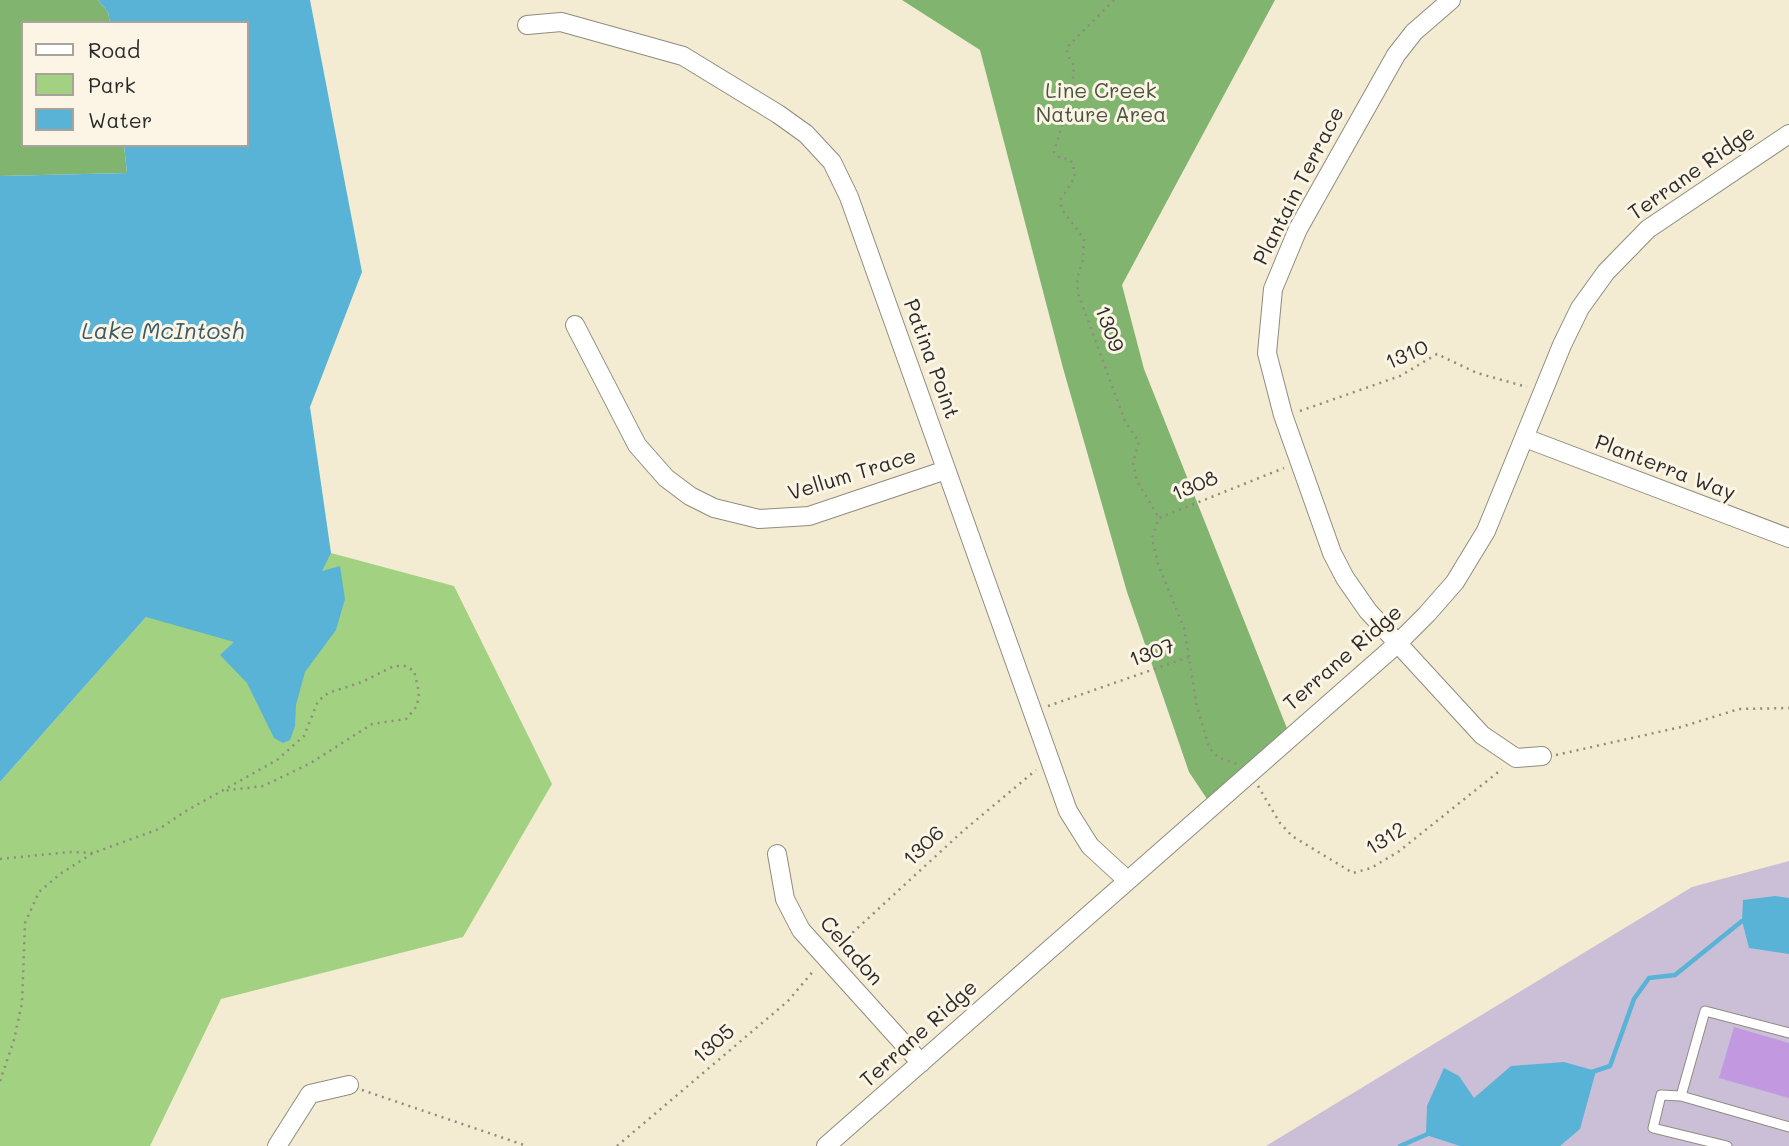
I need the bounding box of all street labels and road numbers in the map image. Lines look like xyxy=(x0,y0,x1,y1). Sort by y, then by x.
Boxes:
street label: Plantain Terrace xyxy=(1248,103,1350,269)
street label: Terrane Ridge xyxy=(1624,120,1760,226)
street label: Patina Point xyxy=(898,296,964,422)
street label: 1309 xyxy=(1089,303,1129,355)
street label: 1310 xyxy=(1382,335,1432,375)
street label: Planterra Way xyxy=(1591,430,1739,506)
street label: Vellum Trace xyxy=(785,444,919,506)
street label: 1308 xyxy=(1168,465,1222,507)
street label: Terrane Ridge xyxy=(1279,600,1407,716)
street label: 1307 xyxy=(1126,633,1178,673)
street label: 1312 xyxy=(1361,817,1411,861)
street label: 1306 xyxy=(898,820,950,872)
street label: Celadon xyxy=(814,911,888,991)
street label: Terrane Ridge xyxy=(855,975,983,1093)
street label: 1305 xyxy=(688,1019,740,1069)

